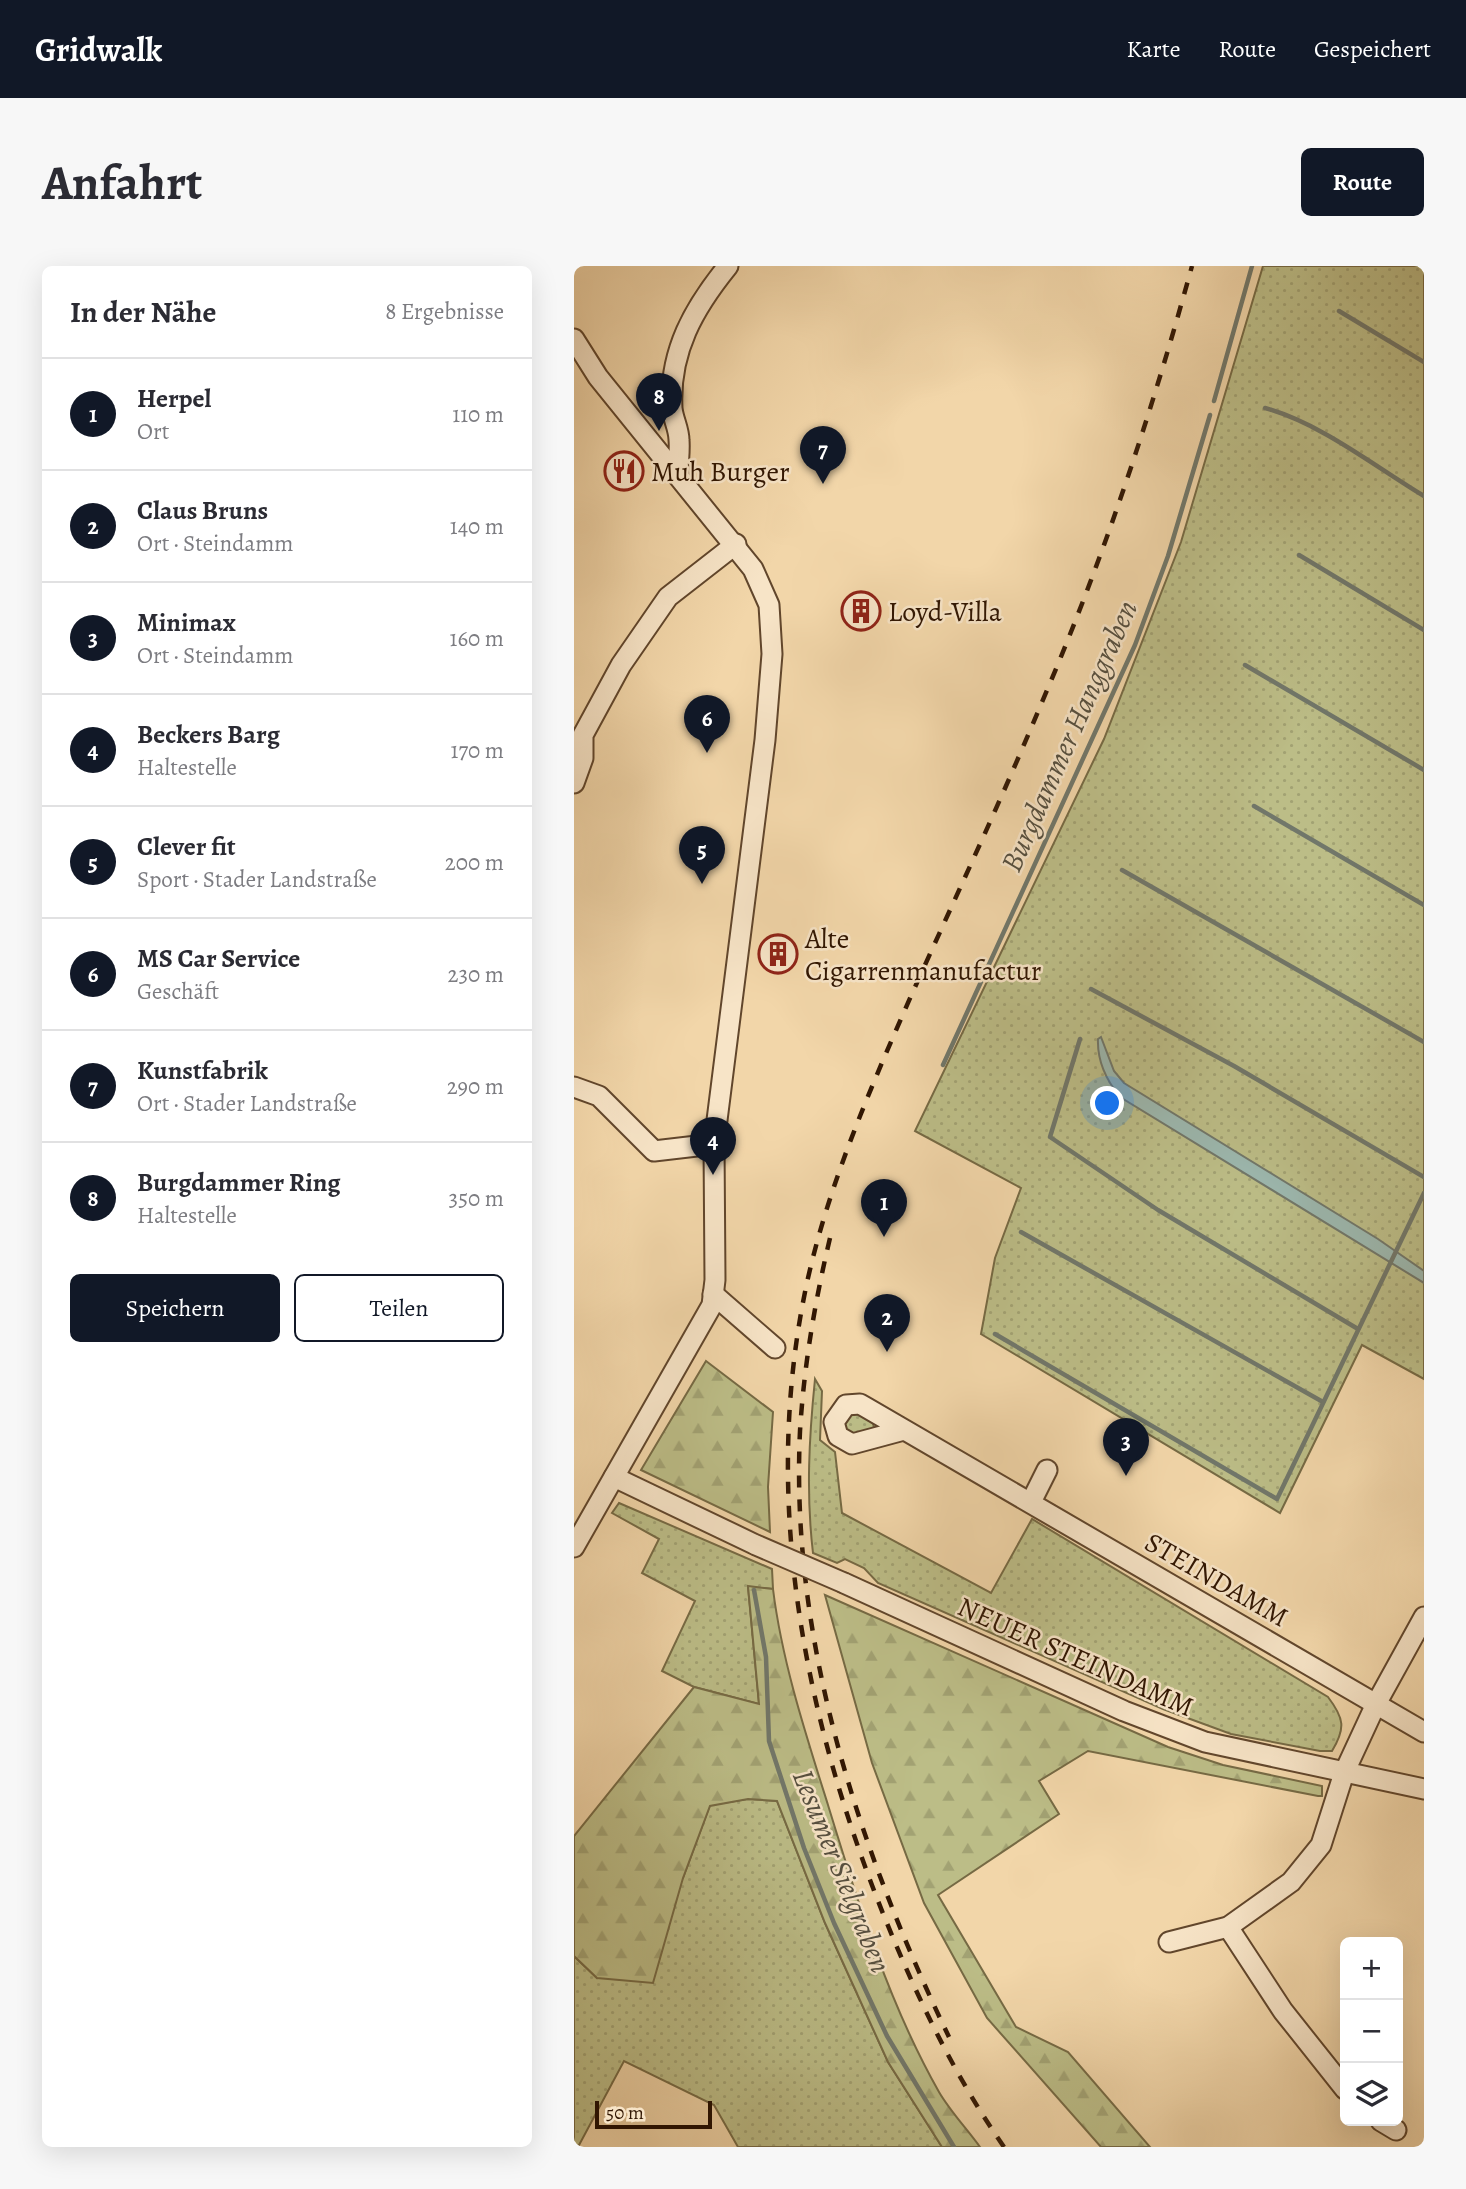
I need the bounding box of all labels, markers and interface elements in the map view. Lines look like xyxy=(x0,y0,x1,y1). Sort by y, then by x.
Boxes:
text: Gridwalk xyxy=(35,27,162,72)
text: Karte xyxy=(1127,33,1180,65)
text: Route xyxy=(1218,33,1276,65)
text: Gespeichert xyxy=(1314,33,1431,65)
button: Route xyxy=(1301,148,1424,216)
text: Anfahrt xyxy=(42,149,202,216)
text: In der Nähe xyxy=(70,292,216,332)
text: 8 Ergebnisse xyxy=(385,296,504,327)
pin: 8 xyxy=(636,373,682,431)
text: Herpel xyxy=(137,381,211,416)
text: 1 xyxy=(89,399,97,430)
text: 110 m xyxy=(452,399,504,430)
text: Ort xyxy=(137,416,169,447)
pin: 7 xyxy=(800,426,846,484)
restaurant icon: Muh Burger xyxy=(603,450,645,492)
place label: Muh Burger xyxy=(651,453,790,491)
text: Claus Bruns xyxy=(137,493,268,528)
text: 2 xyxy=(87,511,99,542)
text: 140 m xyxy=(450,511,504,542)
text: Ort · Steindamm xyxy=(137,528,294,559)
building icon: Loyd-Villa xyxy=(840,590,882,632)
place label: Loyd-Villa xyxy=(888,593,1002,631)
water label: Burgdammer Hanggraben xyxy=(991,594,1147,878)
text: Minimax xyxy=(137,605,236,640)
text: 3 xyxy=(88,623,98,654)
text: 160 m xyxy=(450,623,504,654)
text: Ort · Steindamm xyxy=(137,640,294,671)
pin: 6 xyxy=(684,695,730,753)
text: Beckers Barg xyxy=(137,717,280,752)
text: 4 xyxy=(88,735,98,766)
text: 170 m xyxy=(451,735,504,766)
text: Haltestelle xyxy=(137,752,237,783)
pin: 5 xyxy=(679,826,725,884)
text: Clever fit xyxy=(137,829,236,864)
text: 5 xyxy=(88,847,98,878)
text: 200 m xyxy=(445,847,504,878)
text: Sport · Stader Landstraße xyxy=(137,864,377,895)
place label: Alte Cigarrenmanufactur xyxy=(804,920,1042,990)
building icon: Alte Cigarrenmanufactur xyxy=(757,933,799,975)
text: MS Car Service xyxy=(137,941,300,976)
text: 6 xyxy=(88,959,98,990)
text: 230 m xyxy=(448,959,504,990)
text: Geschäft xyxy=(137,976,219,1007)
text: Kunstfabrik xyxy=(137,1053,268,1088)
text: 7 xyxy=(88,1071,98,1102)
text: 290 m xyxy=(447,1071,504,1102)
your location xyxy=(1090,1086,1124,1120)
text: Ort · Stader Landstraße xyxy=(137,1088,357,1119)
pin: 4 xyxy=(690,1117,736,1175)
text: Burgdammer Ring xyxy=(137,1165,341,1200)
pin: 1 xyxy=(861,1179,907,1237)
text: 8 xyxy=(87,1183,99,1214)
text: 350 m xyxy=(449,1183,504,1214)
text: Haltestelle xyxy=(137,1200,237,1231)
button: Speichern xyxy=(70,1274,280,1342)
button: Teilen xyxy=(294,1274,504,1342)
pin: 2 xyxy=(864,1294,910,1352)
pin: 3 xyxy=(1103,1418,1149,1476)
street label: STEINDAMM xyxy=(1138,1523,1295,1636)
street label: NEUER STEINDAMM xyxy=(951,1588,1200,1726)
water label: Lesumer Sielgraben xyxy=(783,1763,901,1979)
map controls xyxy=(1340,1937,1403,2126)
button: + xyxy=(1340,1937,1403,2000)
button: − xyxy=(1340,2000,1403,2063)
button: layers xyxy=(1340,2063,1403,2126)
scale bar xyxy=(595,2098,712,2130)
text: 50 m xyxy=(606,2100,644,2126)

